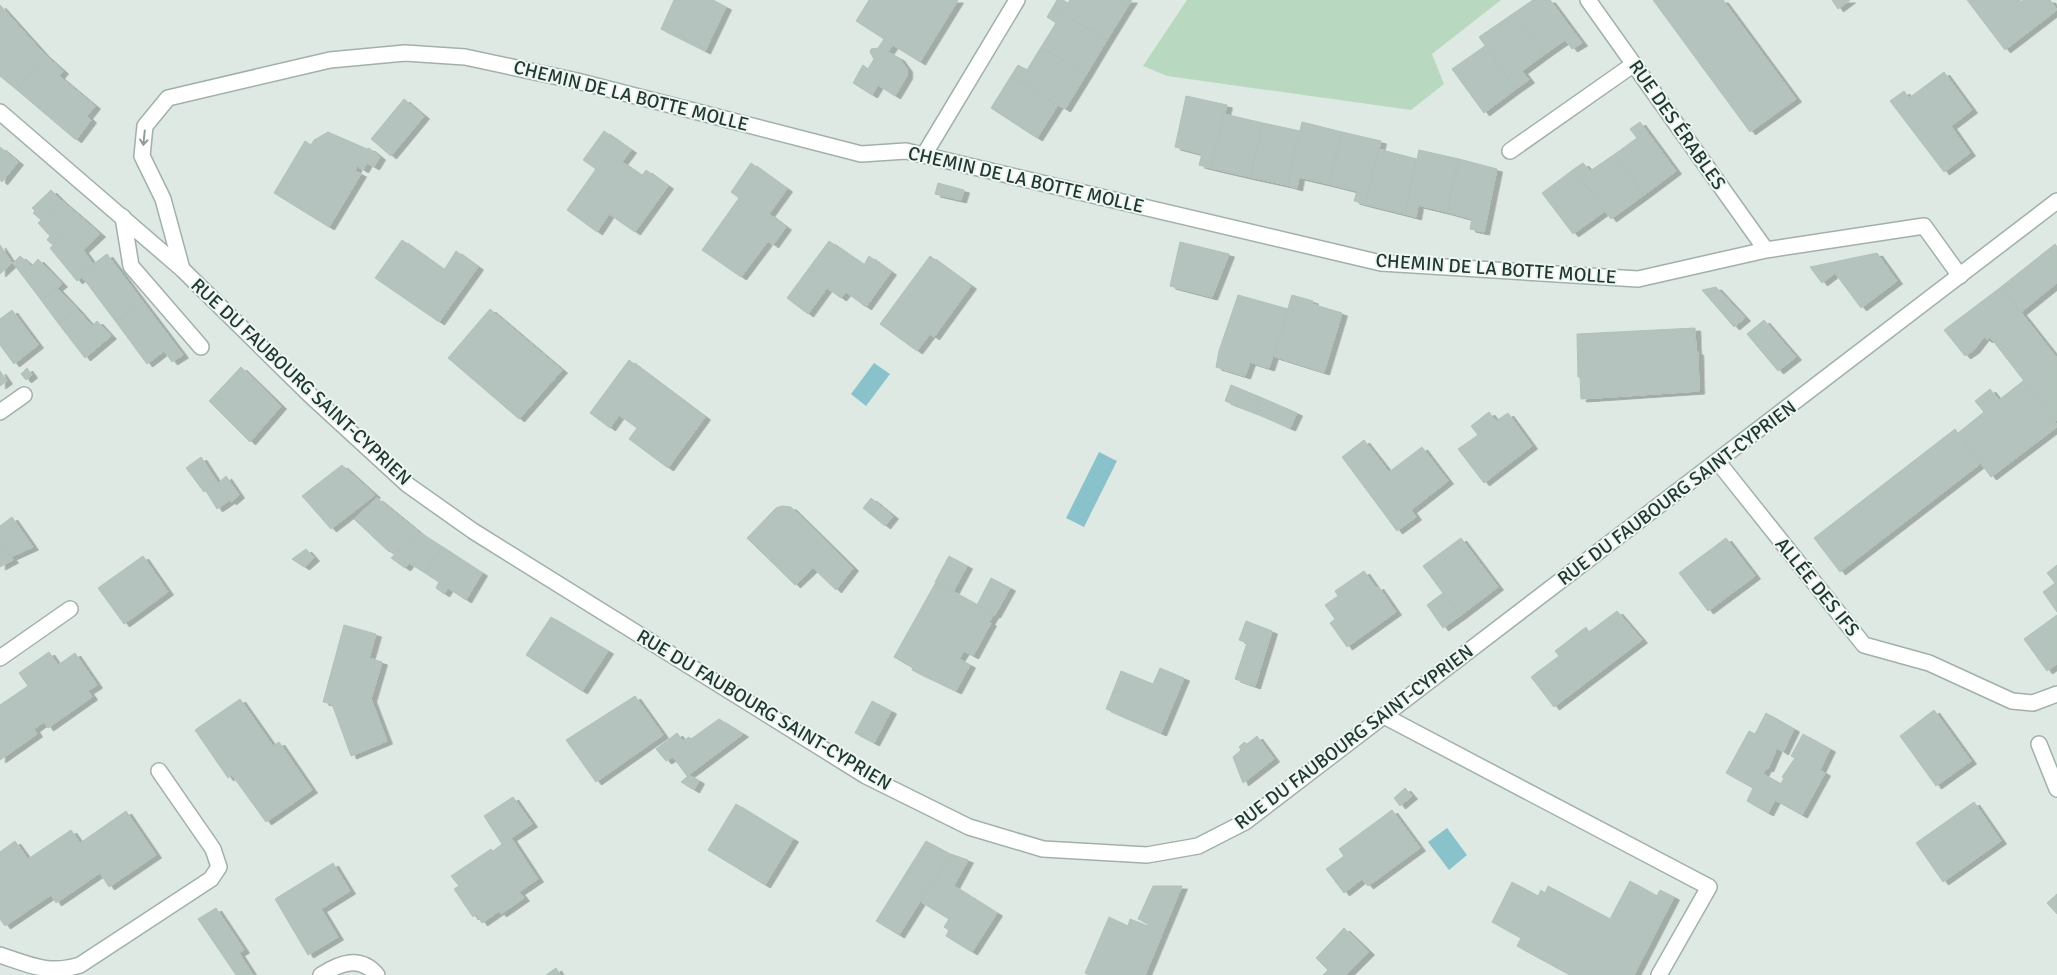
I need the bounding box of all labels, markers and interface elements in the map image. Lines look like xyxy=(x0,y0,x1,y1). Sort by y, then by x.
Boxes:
street label: CHEMIN DE LA BOTTE MOLLE xyxy=(511,55,751,137)
street label: RUE DES ÉRABLES xyxy=(1623,55,1731,195)
one-way arrow xyxy=(139,130,148,146)
street label: CHEMIN DE LA BOTTE MOLLE xyxy=(906,141,1146,219)
street label: CHEMIN DE LA BOTTE MOLLE xyxy=(1375,249,1617,289)
street label: RUE DU FAUBOURG SAINT-CYPRIEN xyxy=(186,273,416,491)
street label: RUE DU FAUBOURG SAINT-CYPRIEN xyxy=(1553,395,1801,591)
street label: ALLÉE DES IFS xyxy=(1770,533,1864,641)
street label: RUE DU FAUBOURG SAINT-CYPRIEN xyxy=(632,624,896,796)
street label: RUE DU FAUBOURG SAINT-CYPRIEN xyxy=(1230,639,1478,835)

